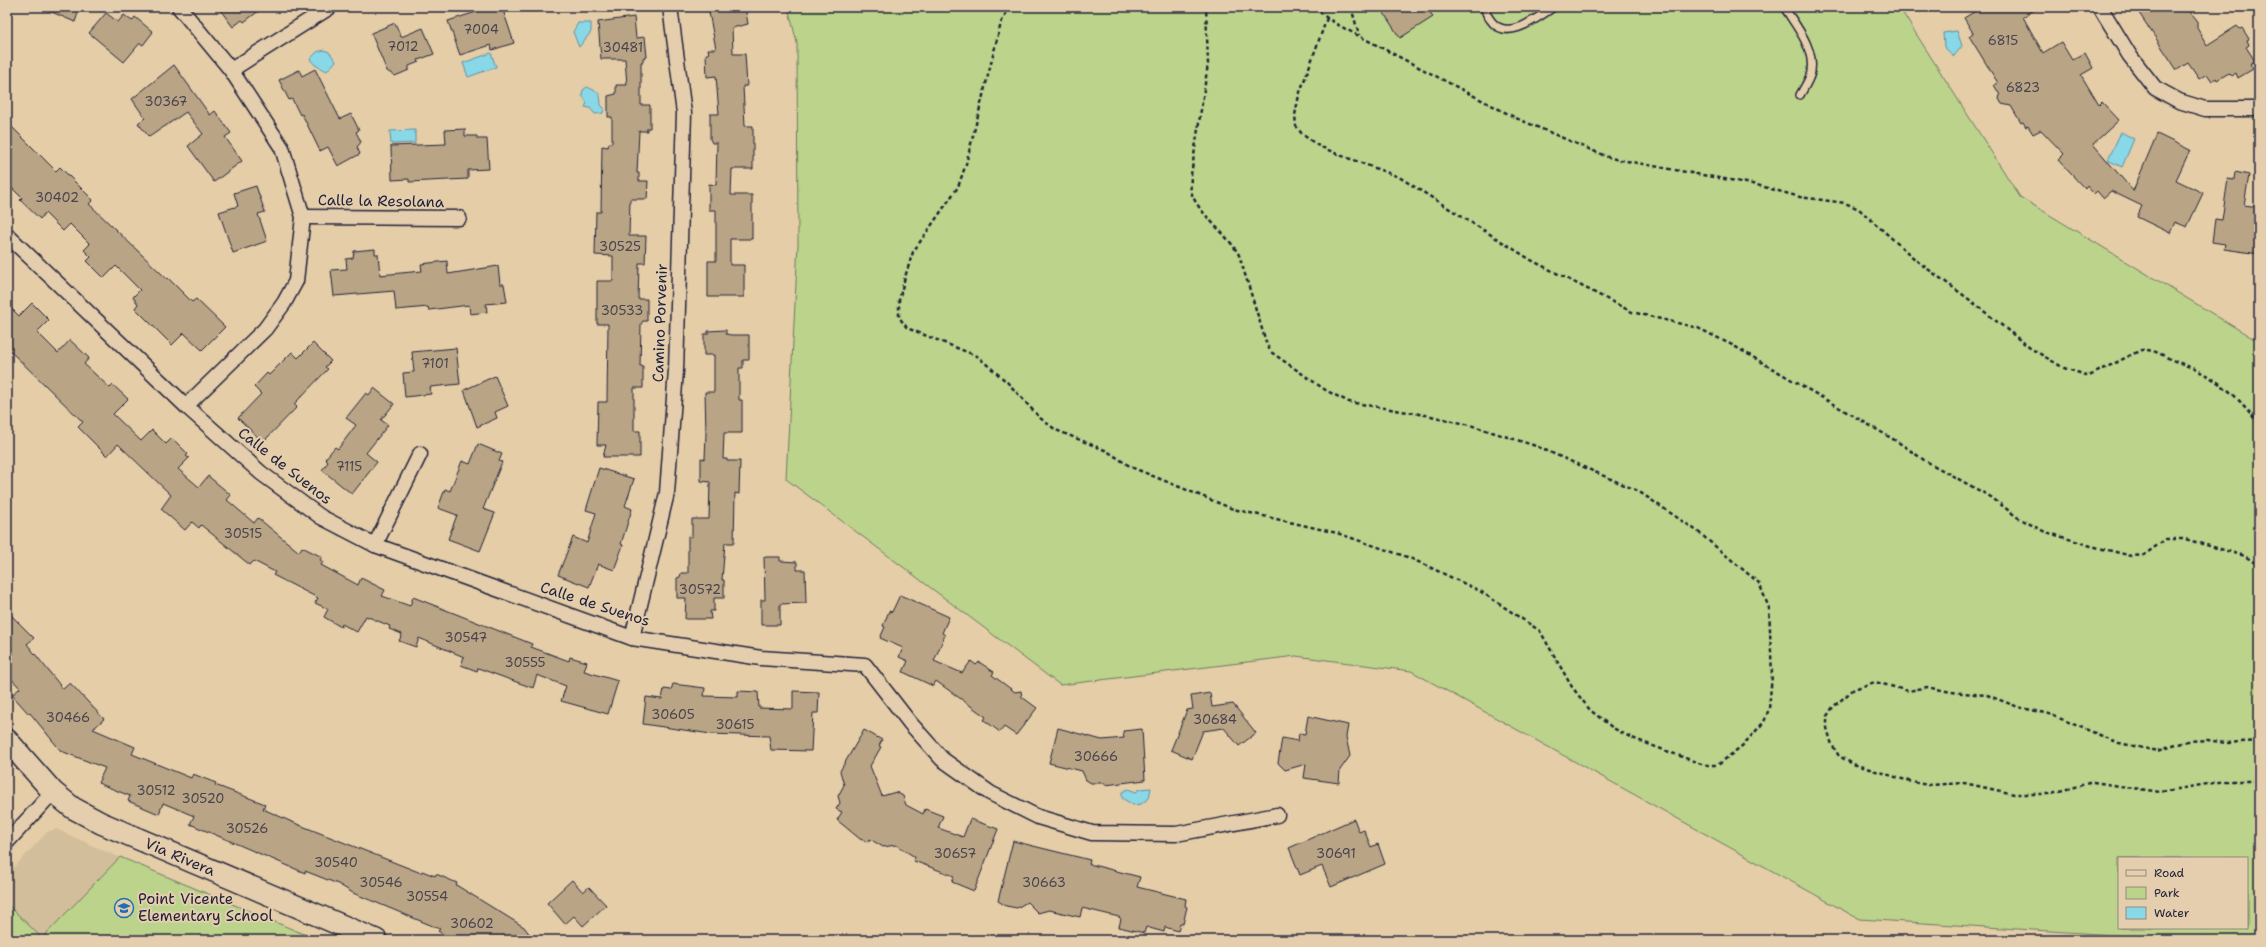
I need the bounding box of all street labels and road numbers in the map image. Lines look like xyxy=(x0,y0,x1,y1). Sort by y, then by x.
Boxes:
street label: Calle la Resolana xyxy=(318,190,445,212)
street label: Camino Porvenir xyxy=(648,263,672,383)
street label: Calle de Suenos xyxy=(234,423,336,509)
street label: Calle de Suenos xyxy=(538,577,652,631)
street label: Via Rivera xyxy=(142,833,219,881)

